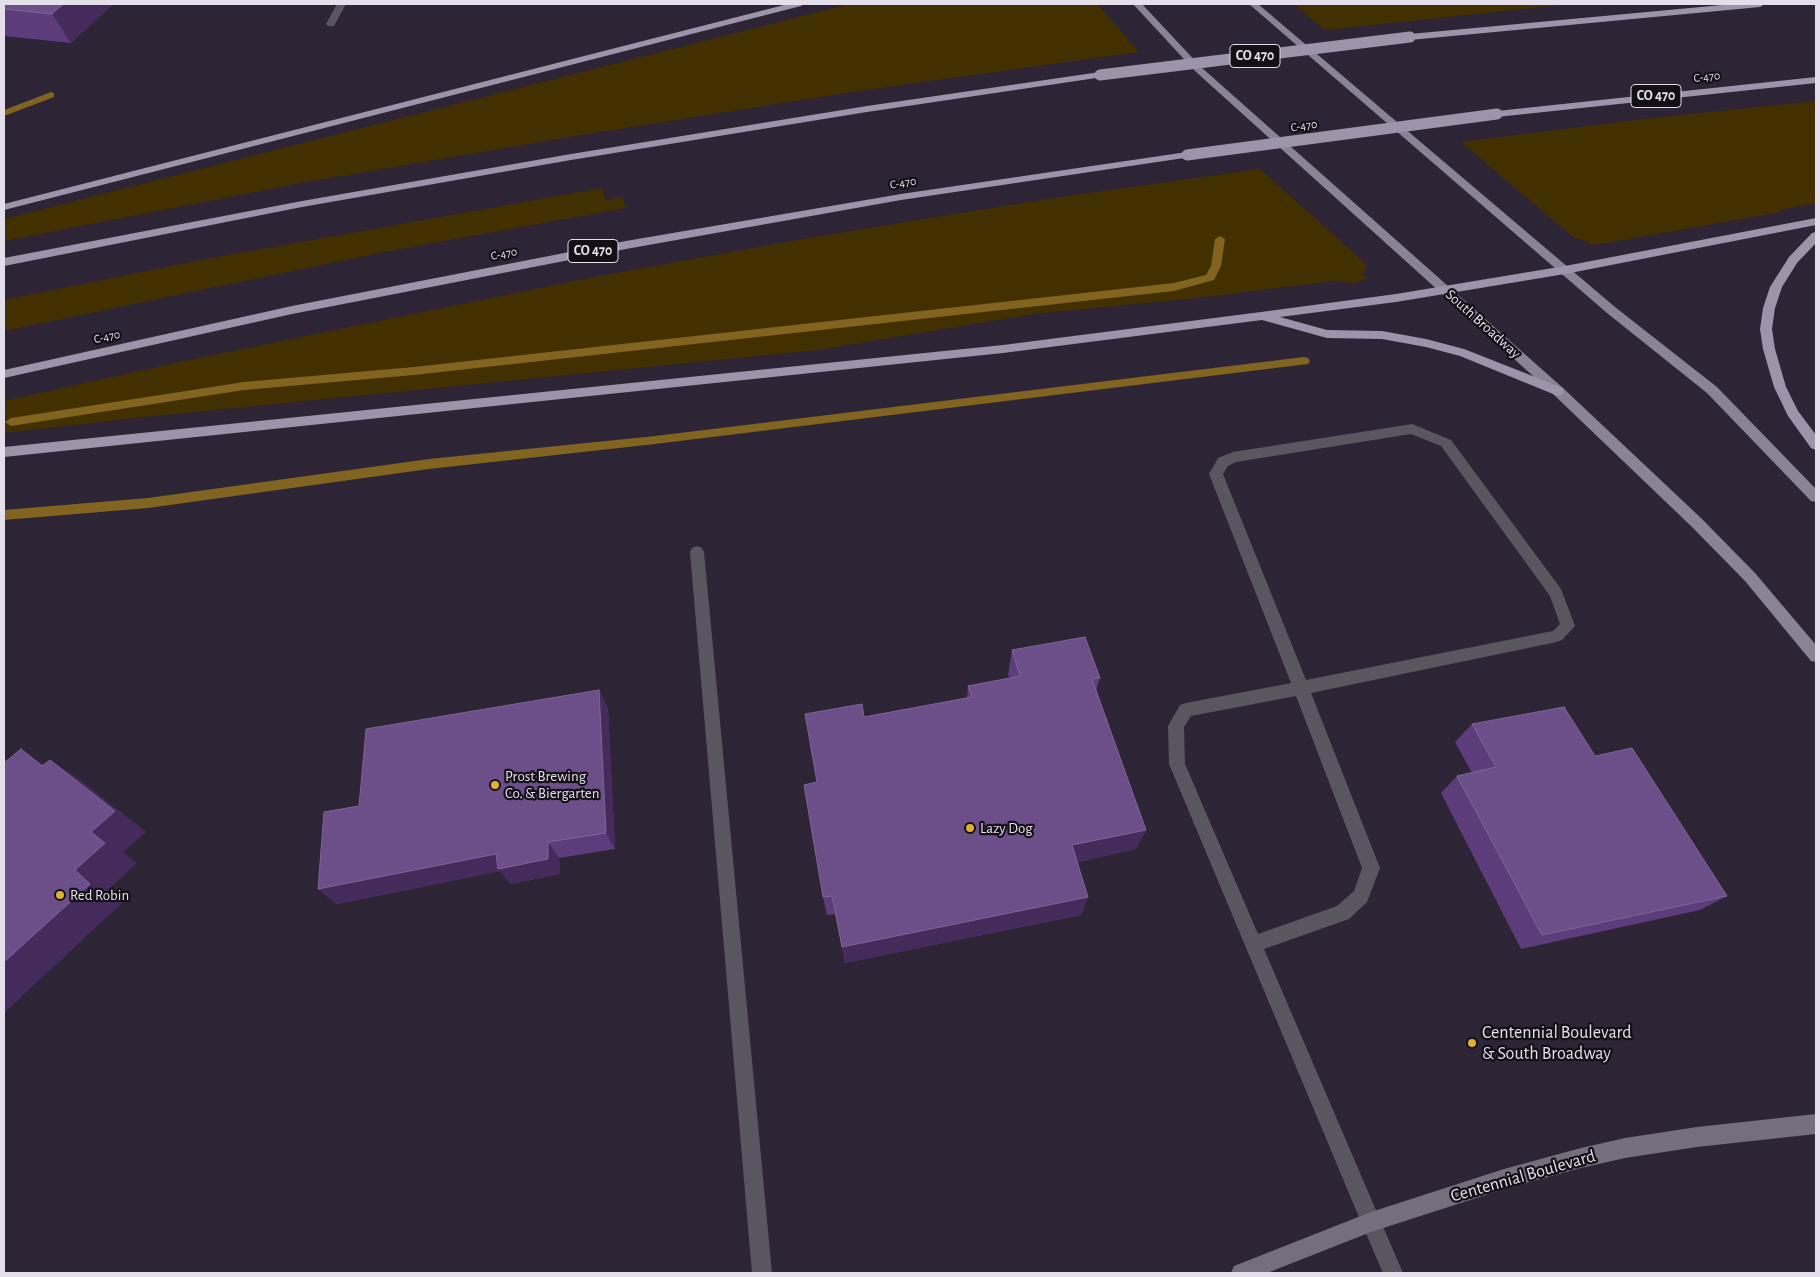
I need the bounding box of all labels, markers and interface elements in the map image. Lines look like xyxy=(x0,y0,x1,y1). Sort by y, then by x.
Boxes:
road number: CO 470 xyxy=(1230,44,1280,68)
street label: C-470 xyxy=(1693,68,1721,86)
road number: CO 470 xyxy=(1631,84,1681,108)
street label: C-470 xyxy=(1290,117,1318,135)
street label: C-470 xyxy=(889,174,917,192)
road number: CO 470 xyxy=(568,240,618,262)
street label: C-470 xyxy=(490,244,518,264)
street label: South Broadway xyxy=(1442,286,1524,362)
street label: C-470 xyxy=(92,327,122,347)
place label: Prost Brewing Co. & Biergarten xyxy=(505,767,599,802)
marker: Prost Brewing Co. & Biergarten xyxy=(489,779,501,791)
place label: Lazy Dog xyxy=(980,819,1033,837)
marker: Lazy Dog xyxy=(964,822,976,834)
place label: Red Robin xyxy=(70,886,129,904)
marker: Red Robin xyxy=(54,889,66,901)
place label: Centennial Boulevard & South Broadway xyxy=(1482,1022,1632,1064)
marker: Centennial Boulevard & South Broadway xyxy=(1466,1037,1478,1049)
street label: Centennial Boulevard xyxy=(1448,1145,1598,1207)

